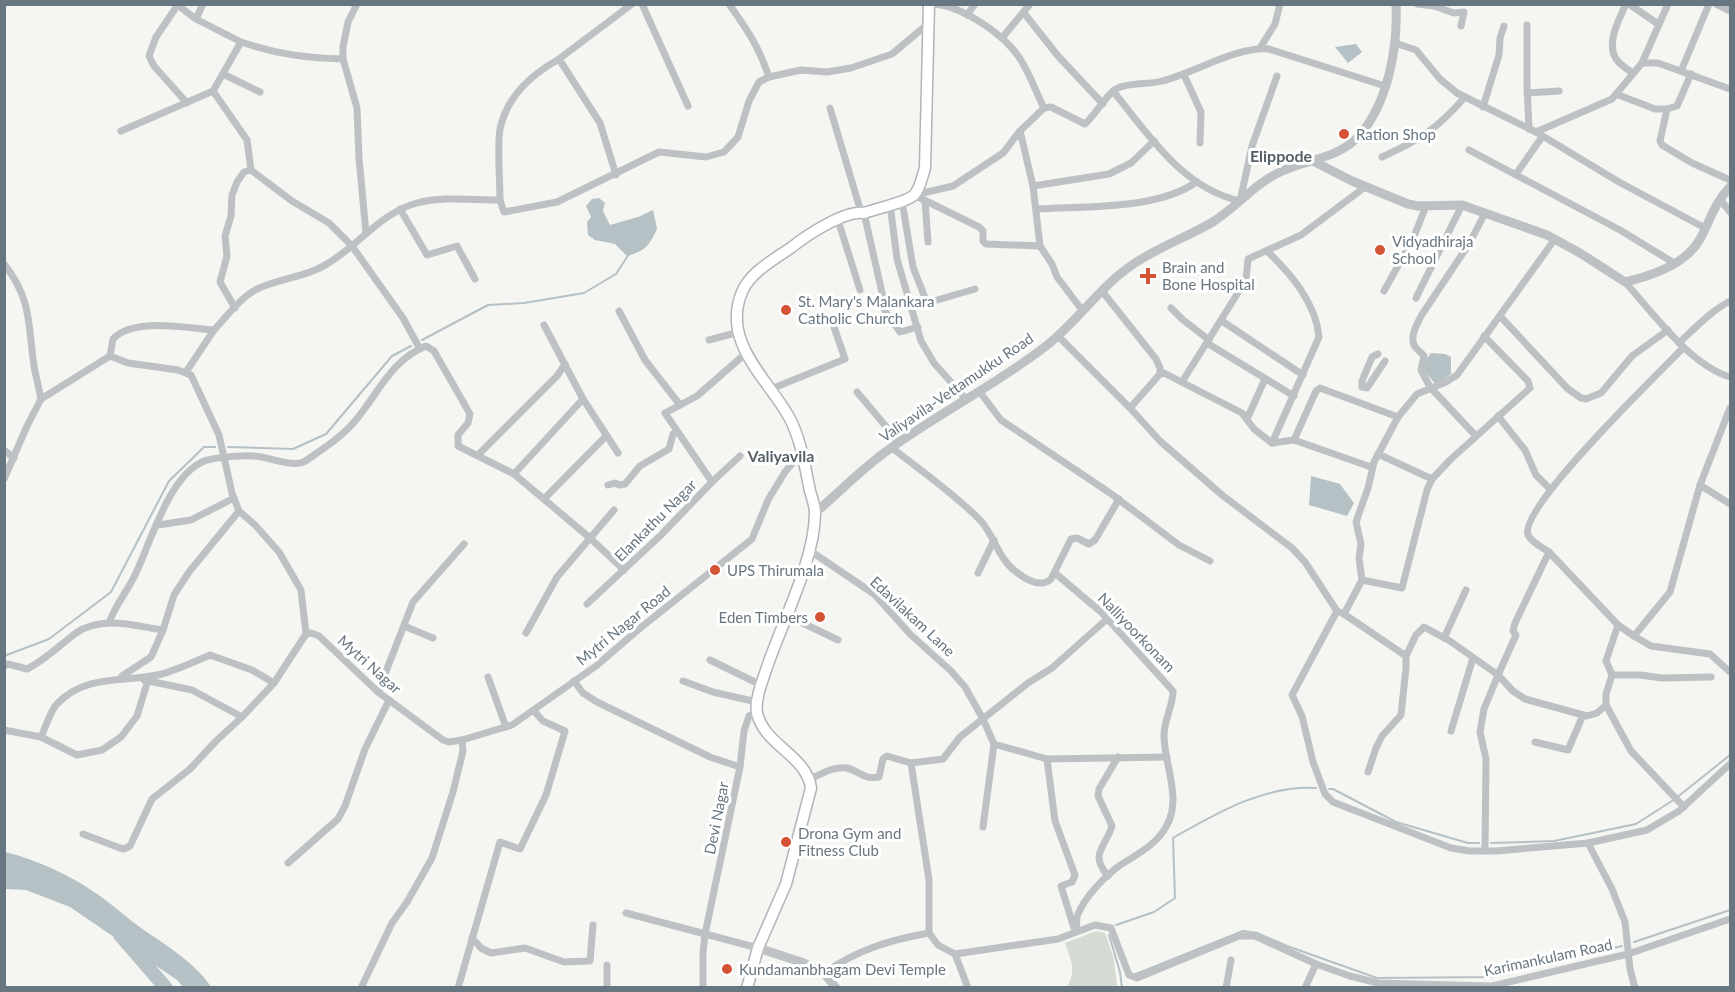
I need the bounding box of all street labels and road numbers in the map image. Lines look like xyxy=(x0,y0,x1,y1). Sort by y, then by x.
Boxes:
street label: Valiyavila-Vettamukku Road xyxy=(876,329,1036,445)
street label: Elankathu Nagar xyxy=(610,475,700,565)
street label: Edavilakam Lane xyxy=(867,572,959,660)
street label: Mytri Nagar Road xyxy=(572,582,674,668)
street label: Nalliyoorkonam xyxy=(1095,589,1179,675)
street label: Mytri Nagar xyxy=(335,631,406,698)
street label: Devi Nagar xyxy=(700,780,732,856)
street label: Karimankulam Road xyxy=(1482,935,1614,979)

